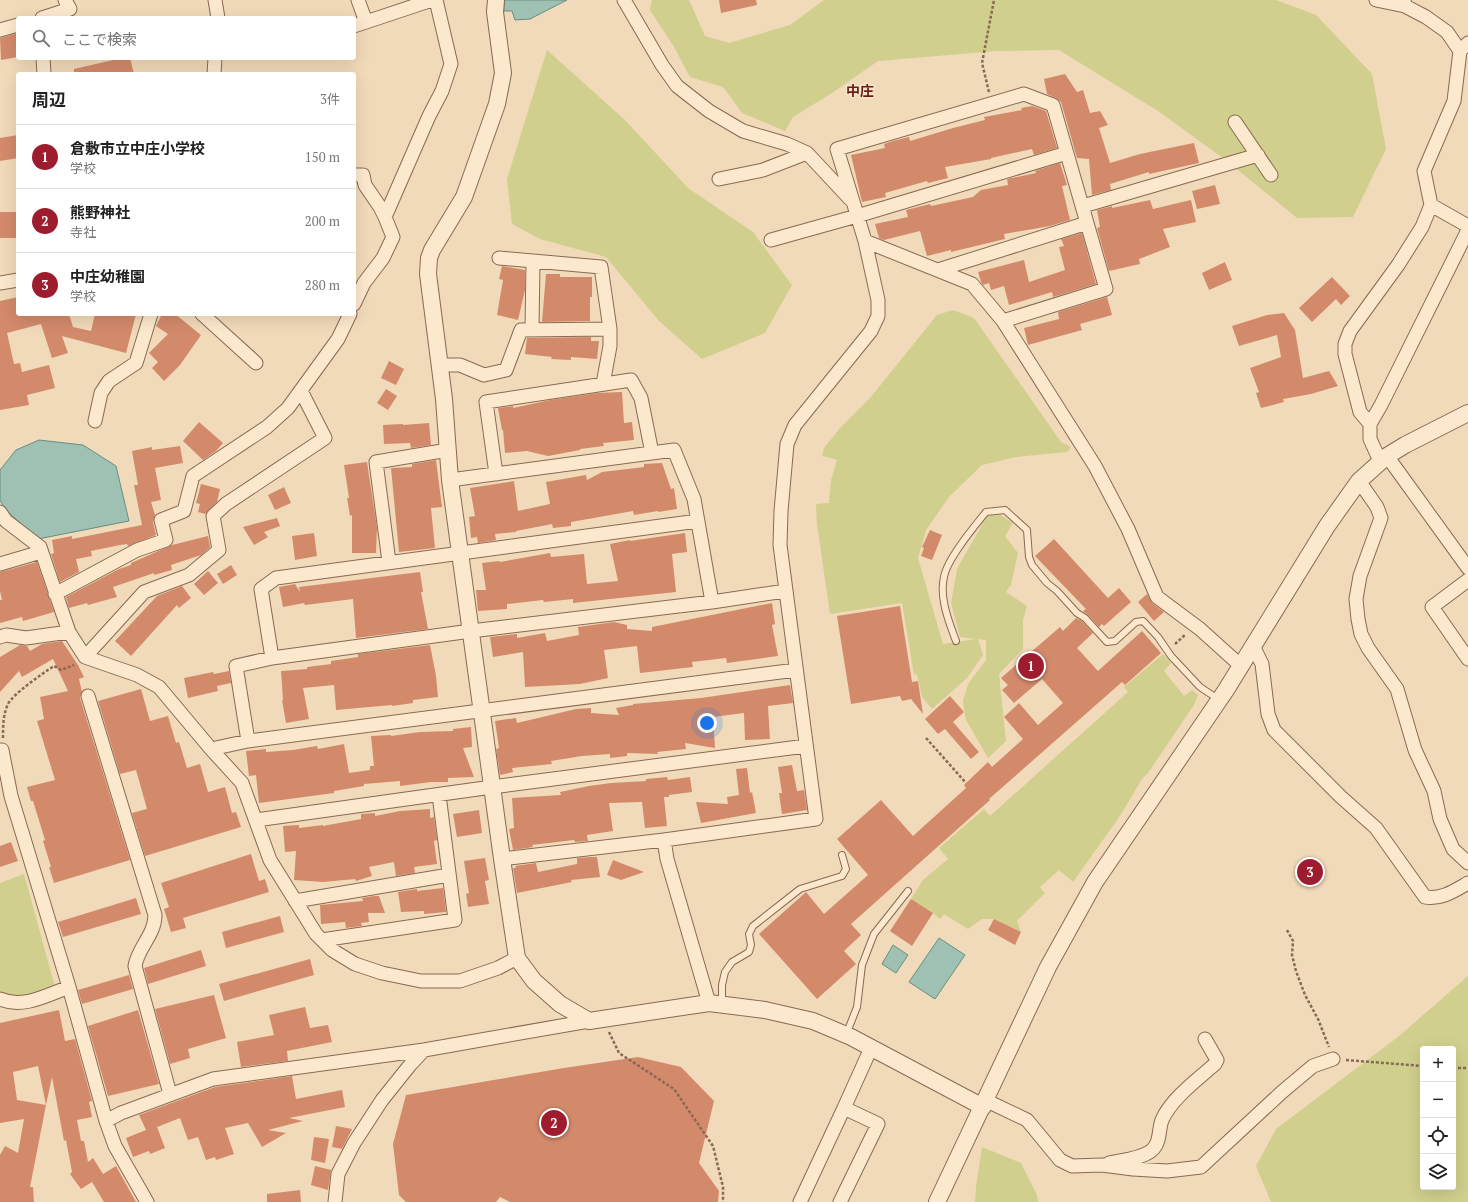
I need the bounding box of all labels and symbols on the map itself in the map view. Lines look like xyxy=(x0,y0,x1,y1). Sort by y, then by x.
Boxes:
district label: 中庄 xyxy=(846,81,874,100)
pin: 1 xyxy=(1018,651,1044,681)
your location xyxy=(697,713,717,733)
pin: 3 xyxy=(1297,857,1323,887)
pin: 2 xyxy=(541,1108,567,1138)

